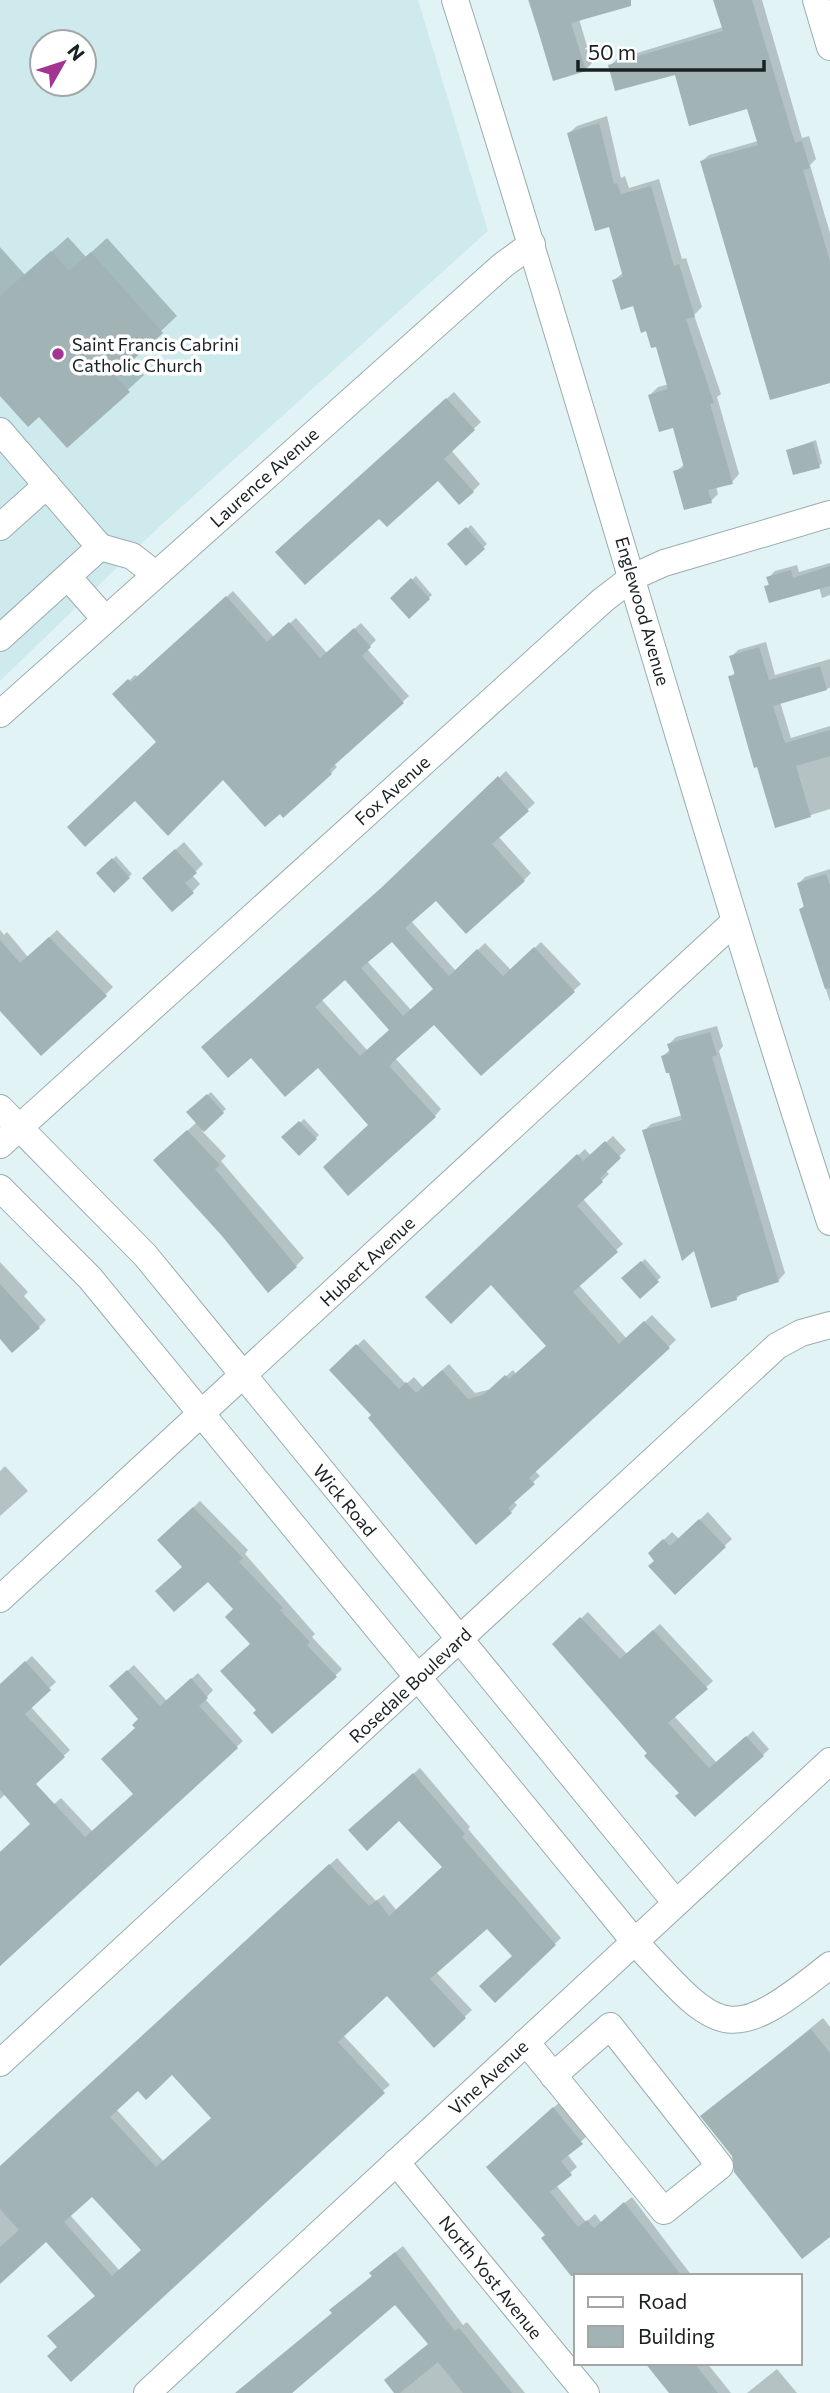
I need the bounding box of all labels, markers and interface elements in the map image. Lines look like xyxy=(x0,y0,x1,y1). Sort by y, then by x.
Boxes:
north arrow xyxy=(28,28,98,98)
scale bar xyxy=(578,28,764,72)
text: N xyxy=(63,39,90,65)
text: 50 m xyxy=(588,39,636,64)
place label: Saint Francis Cabrini Catholic Church xyxy=(72,333,239,376)
marker: Saint Francis Cabrini Catholic Church xyxy=(50,346,66,362)
street label: Laurence Avenue xyxy=(205,423,323,531)
street label: Englewood Avenue xyxy=(611,534,675,688)
street label: Fox Avenue xyxy=(350,751,434,829)
street label: Hubert Avenue xyxy=(315,1211,419,1311)
street label: Wick Road xyxy=(309,1460,381,1540)
street label: Rosedale Boulevard xyxy=(344,1623,476,1747)
street label: Vine Avenue xyxy=(444,2035,532,2119)
street label: North Yost Avenue xyxy=(435,2211,547,2343)
legend xyxy=(574,2274,802,2365)
text: Road xyxy=(638,2288,687,2313)
text: Building xyxy=(638,2323,715,2348)

